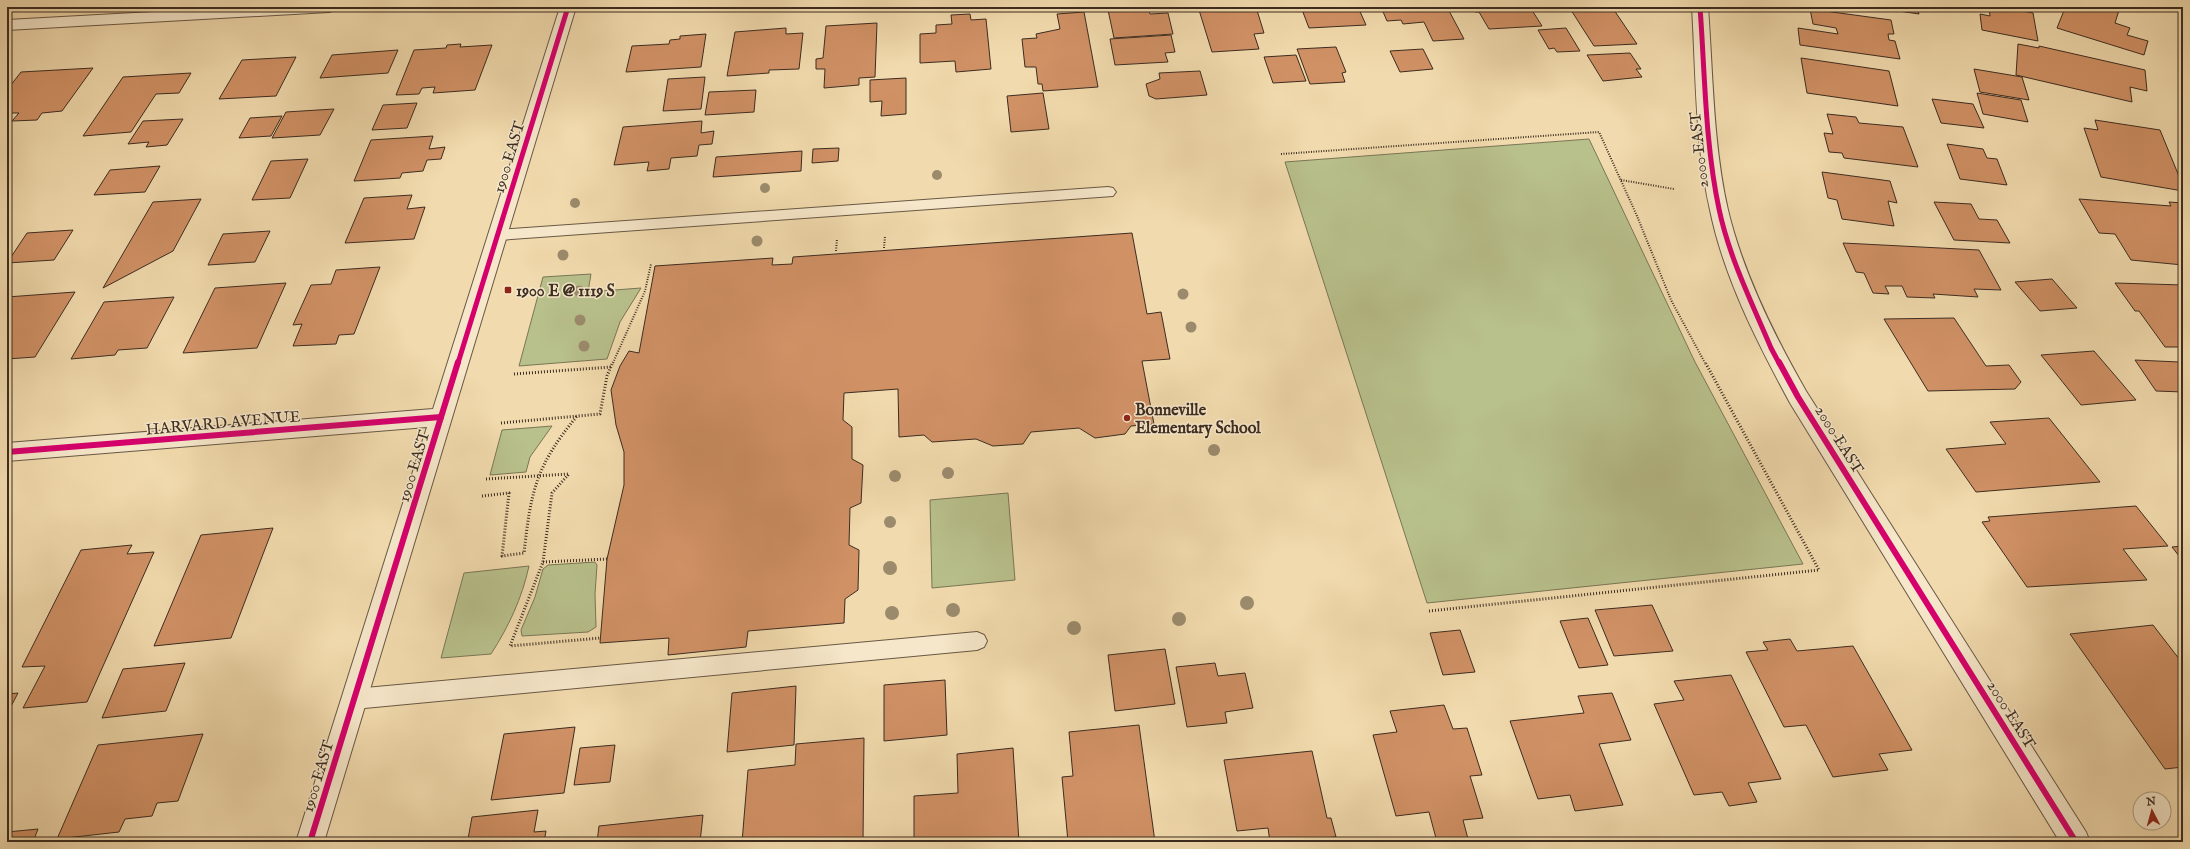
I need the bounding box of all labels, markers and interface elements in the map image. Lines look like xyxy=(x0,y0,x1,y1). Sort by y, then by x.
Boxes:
street label: 2000 EAST xyxy=(1686,110,1714,189)
street label: 1900 EAST xyxy=(490,119,530,196)
place label: 1900 E @ 1119 S xyxy=(516,282,615,302)
marker: 1900 E @ 1119 S xyxy=(503,285,513,295)
place label: Bonneville Elementary School xyxy=(1135,401,1261,439)
street label: 2000 EAST xyxy=(1810,402,1867,478)
street label: HARVARD AVENUE xyxy=(145,407,301,441)
marker: Bonneville Elementary School xyxy=(1122,413,1132,423)
street label: 1900 EAST xyxy=(395,428,435,505)
street label: 2000 EAST xyxy=(1982,677,2039,753)
street label: 1900 EAST xyxy=(299,738,339,815)
north arrow xyxy=(2132,791,2172,831)
text: N xyxy=(2145,795,2157,810)

